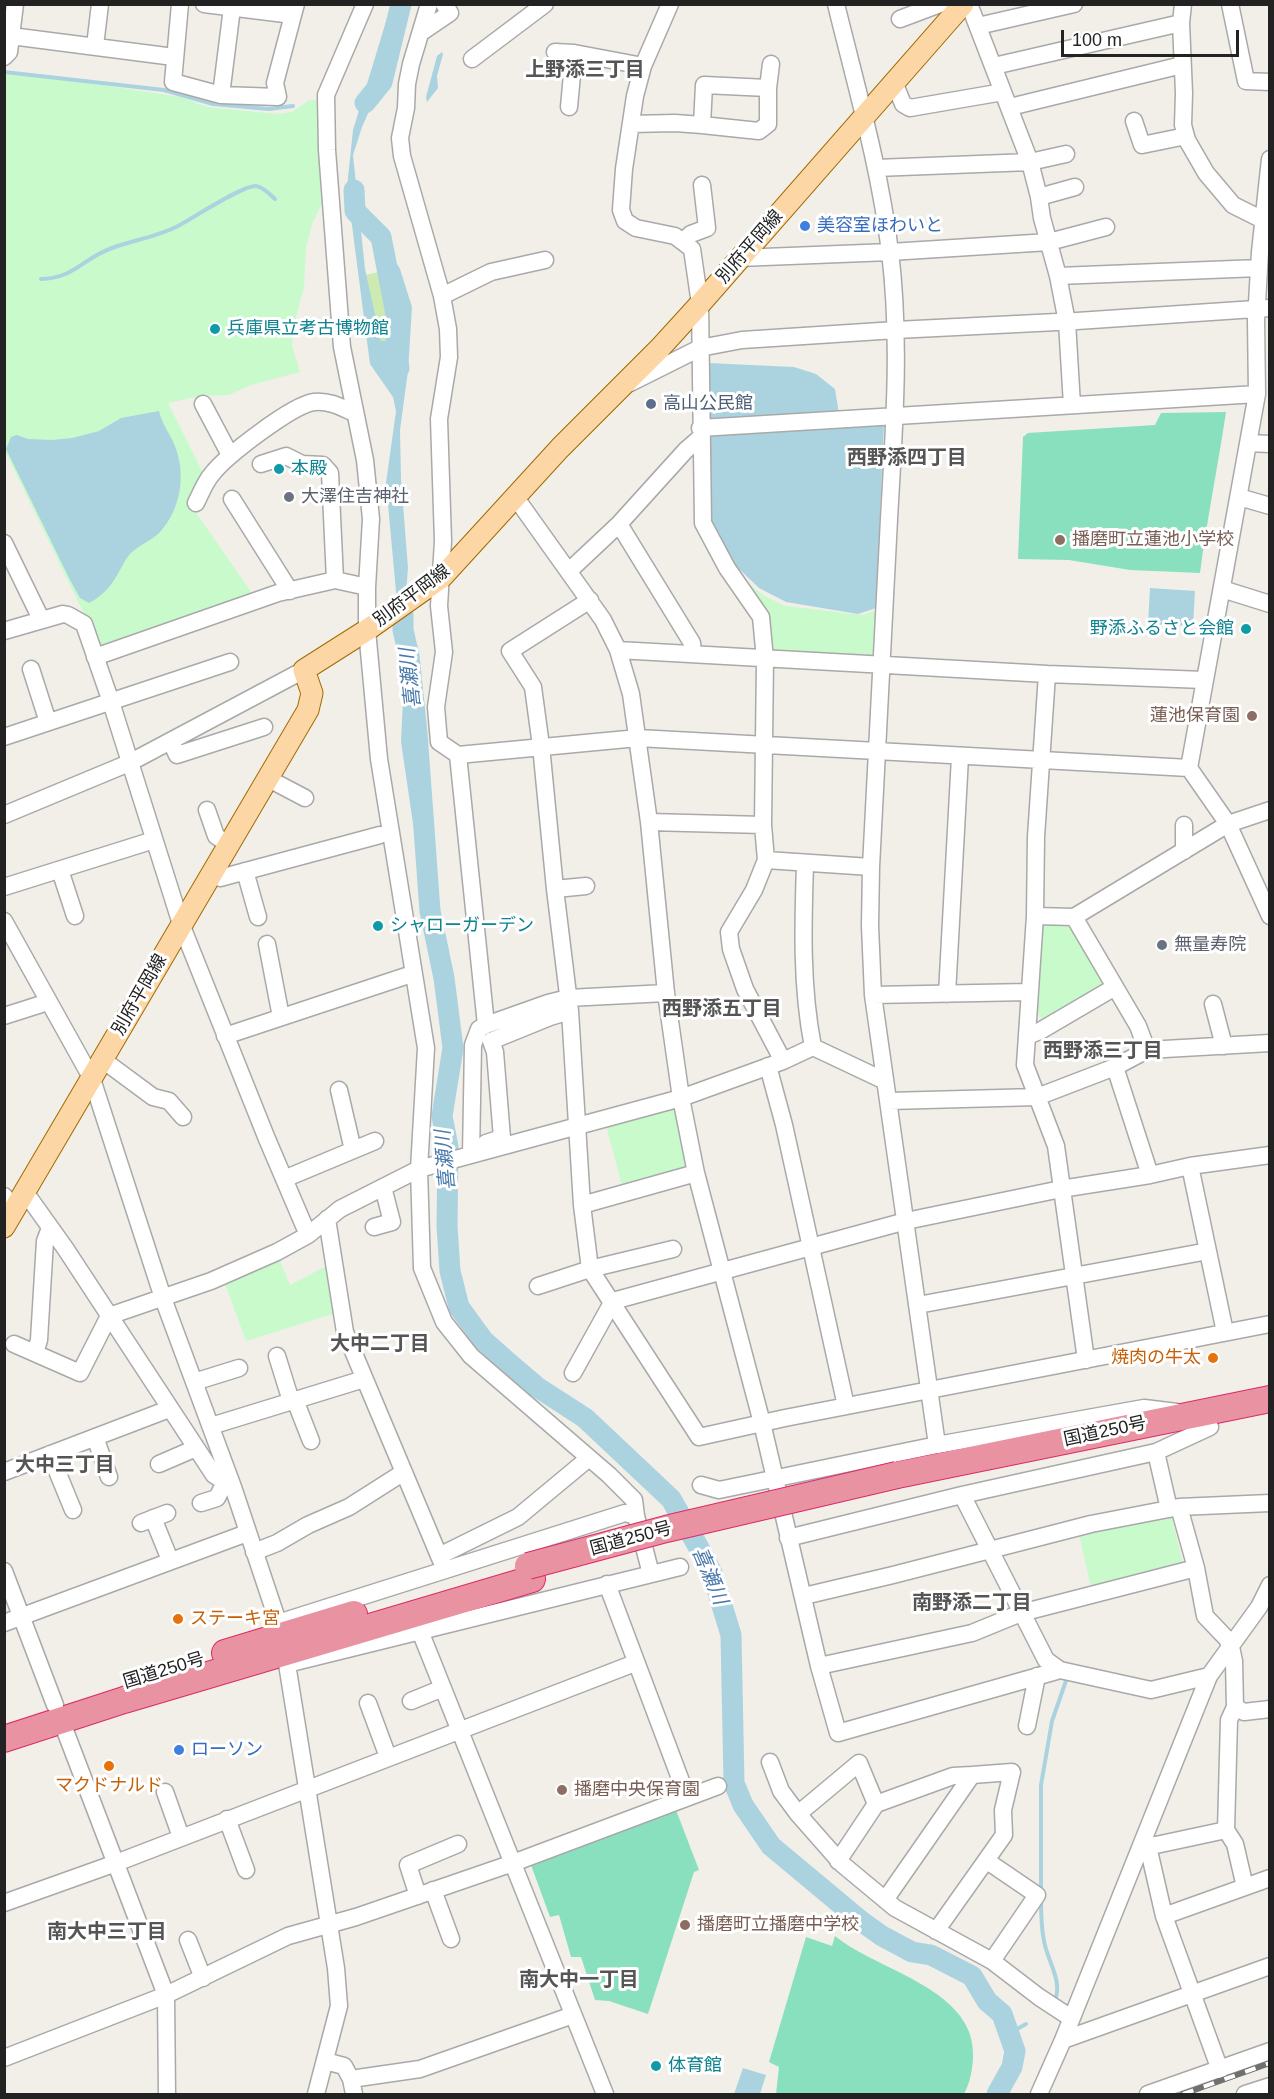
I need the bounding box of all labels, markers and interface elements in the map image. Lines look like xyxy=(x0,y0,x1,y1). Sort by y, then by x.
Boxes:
scale bar xyxy=(1064,18,1242,56)
text: 100 m xyxy=(1072,30,1122,50)
district label: 上野添三丁目 xyxy=(525,58,645,82)
street label: 別府平岡線 xyxy=(712,206,788,288)
place label: 美容室ほわいと xyxy=(817,215,943,237)
marker: 美容室ほわいと xyxy=(798,219,812,233)
place label: 兵庫県立考古博物館 xyxy=(227,318,389,340)
marker: 兵庫県立考古博物館 xyxy=(208,322,222,336)
place label: 高山公民館 xyxy=(663,393,753,415)
marker: 高山公民館 xyxy=(644,397,658,411)
district label: 西野添四丁目 xyxy=(847,446,967,470)
place label: 本殿 xyxy=(291,458,327,480)
marker: 本殿 xyxy=(272,462,286,476)
place label: 大澤住吉神社 xyxy=(301,486,409,508)
marker: 大澤住吉神社 xyxy=(282,490,296,504)
place label: 播磨町立蓮池小学校 xyxy=(1072,529,1234,551)
marker: 播磨町立蓮池小学校 xyxy=(1053,533,1067,547)
street label: 別府平岡線 xyxy=(370,560,454,632)
place label: 野添ふるさと会館 xyxy=(1090,618,1234,640)
marker: 野添ふるさと会館 xyxy=(1239,622,1253,636)
water label: 喜瀬川 xyxy=(396,647,426,709)
place label: 蓮池保育園 xyxy=(1150,705,1240,727)
marker: 蓮池保育園 xyxy=(1245,709,1259,723)
place label: シャローガーデン xyxy=(390,915,534,937)
marker: シャローガーデン xyxy=(371,919,385,933)
place label: 無量寿院 xyxy=(1174,934,1246,956)
marker: 無量寿院 xyxy=(1155,938,1169,952)
street label: 別府平岡線 xyxy=(108,951,172,1039)
district label: 西野添五丁目 xyxy=(662,997,782,1021)
district label: 西野添三丁目 xyxy=(1043,1039,1163,1063)
water label: 喜瀬川 xyxy=(431,1129,461,1191)
district label: 大中二丁目 xyxy=(330,1332,430,1356)
place label: 焼肉の牛太 xyxy=(1111,1347,1201,1369)
marker: 焼肉の牛太 xyxy=(1206,1351,1220,1365)
street label: 国道250号 xyxy=(1062,1413,1148,1451)
district label: 大中三丁目 xyxy=(15,1453,115,1477)
street label: 国道250号 xyxy=(588,1518,674,1560)
water label: 喜瀬川 xyxy=(686,1544,732,1608)
district label: 南野添二丁目 xyxy=(912,1591,1032,1615)
place label: ステーキ宮 xyxy=(190,1608,280,1630)
marker: ステーキ宮 xyxy=(171,1612,185,1626)
street label: 国道250号 xyxy=(121,1648,207,1694)
place label: ローソン xyxy=(191,1739,263,1761)
marker: ローソン xyxy=(172,1743,186,1757)
marker: マクドナルド xyxy=(102,1759,116,1773)
place label: マクドナルド xyxy=(55,1775,163,1797)
place label: 播磨中央保育園 xyxy=(574,1779,700,1801)
marker: 播磨中央保育園 xyxy=(555,1783,569,1797)
place label: 播磨町立播磨中学校 xyxy=(697,1914,859,1936)
marker: 播磨町立播磨中学校 xyxy=(678,1918,692,1932)
district label: 南大中三丁目 xyxy=(47,1920,167,1944)
district label: 南大中一丁目 xyxy=(519,1968,639,1992)
place label: 体育館 xyxy=(668,2055,722,2077)
marker: 体育館 xyxy=(649,2059,663,2073)

